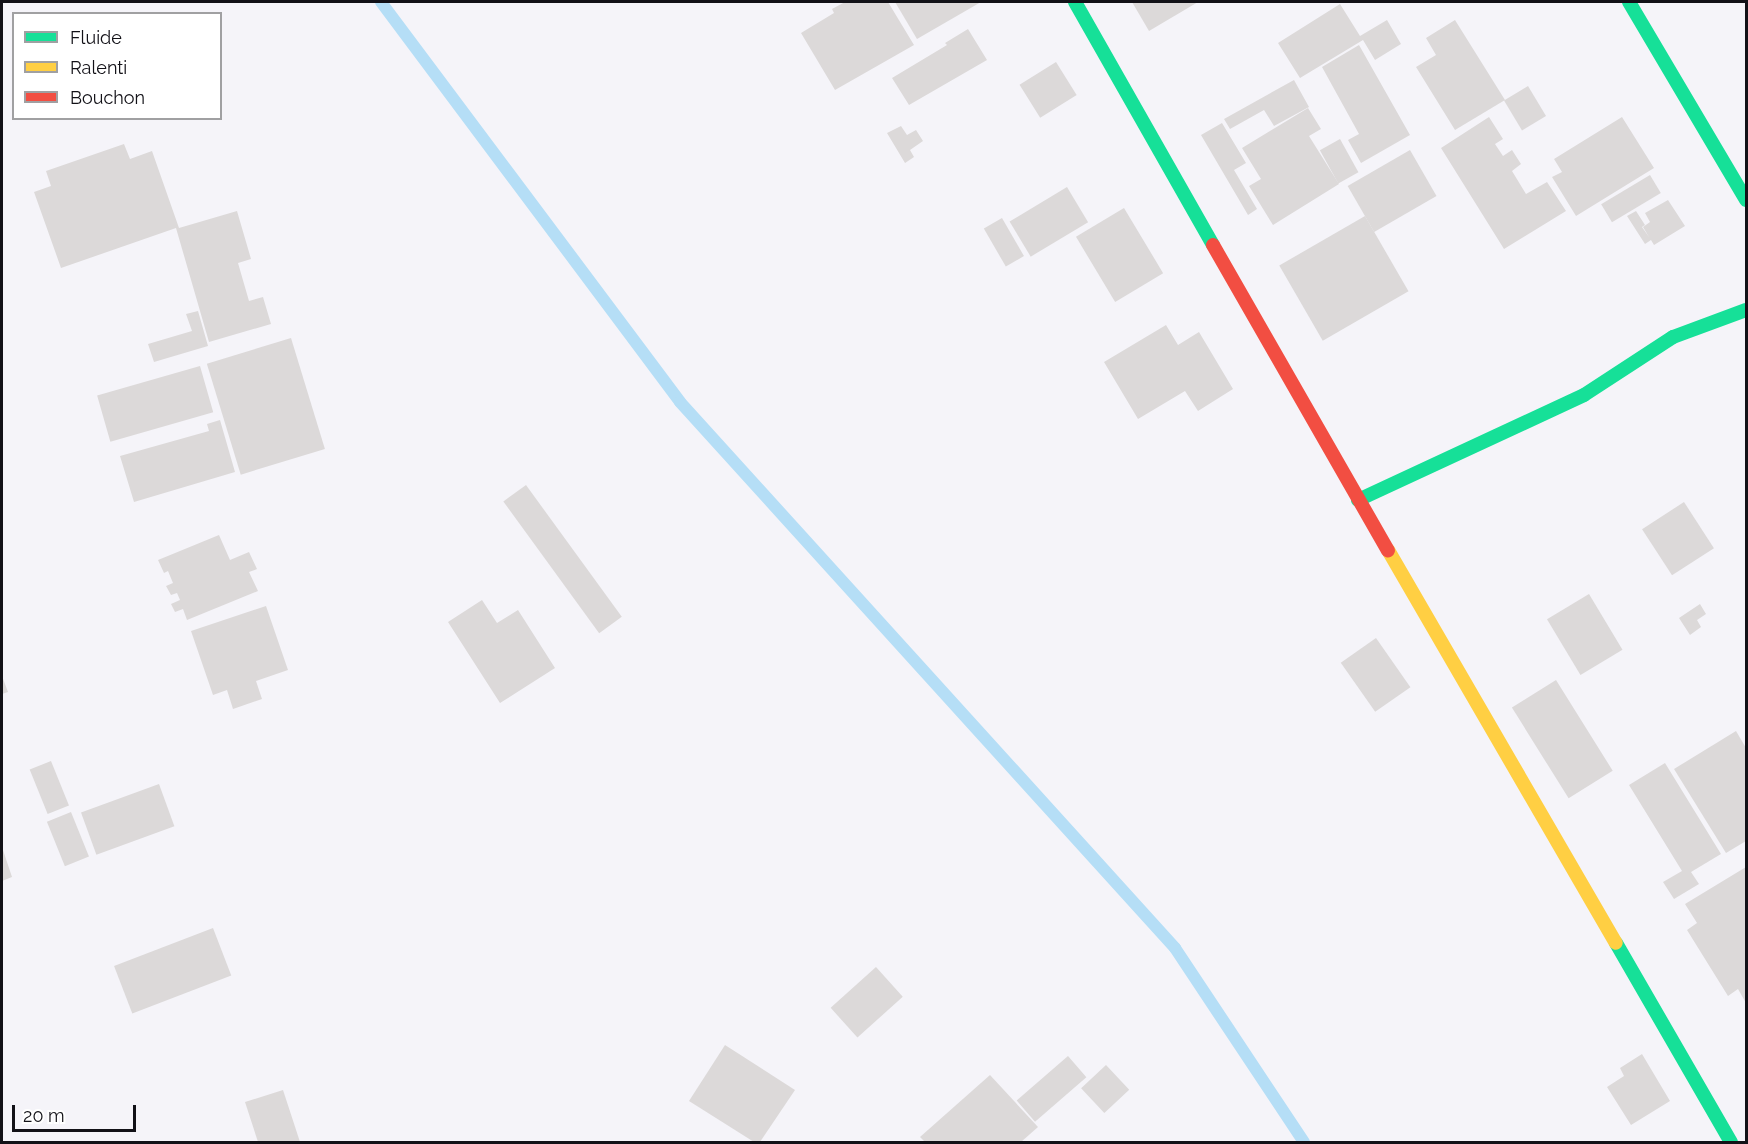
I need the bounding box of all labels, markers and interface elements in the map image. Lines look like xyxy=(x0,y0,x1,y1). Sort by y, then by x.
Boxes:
legend xyxy=(12,12,222,120)
text: Fluide xyxy=(70,27,122,48)
text: Ralenti xyxy=(70,57,127,78)
text: Bouchon xyxy=(70,87,145,108)
scale bar xyxy=(15,1093,140,1131)
text: 20 m xyxy=(23,1105,65,1126)

